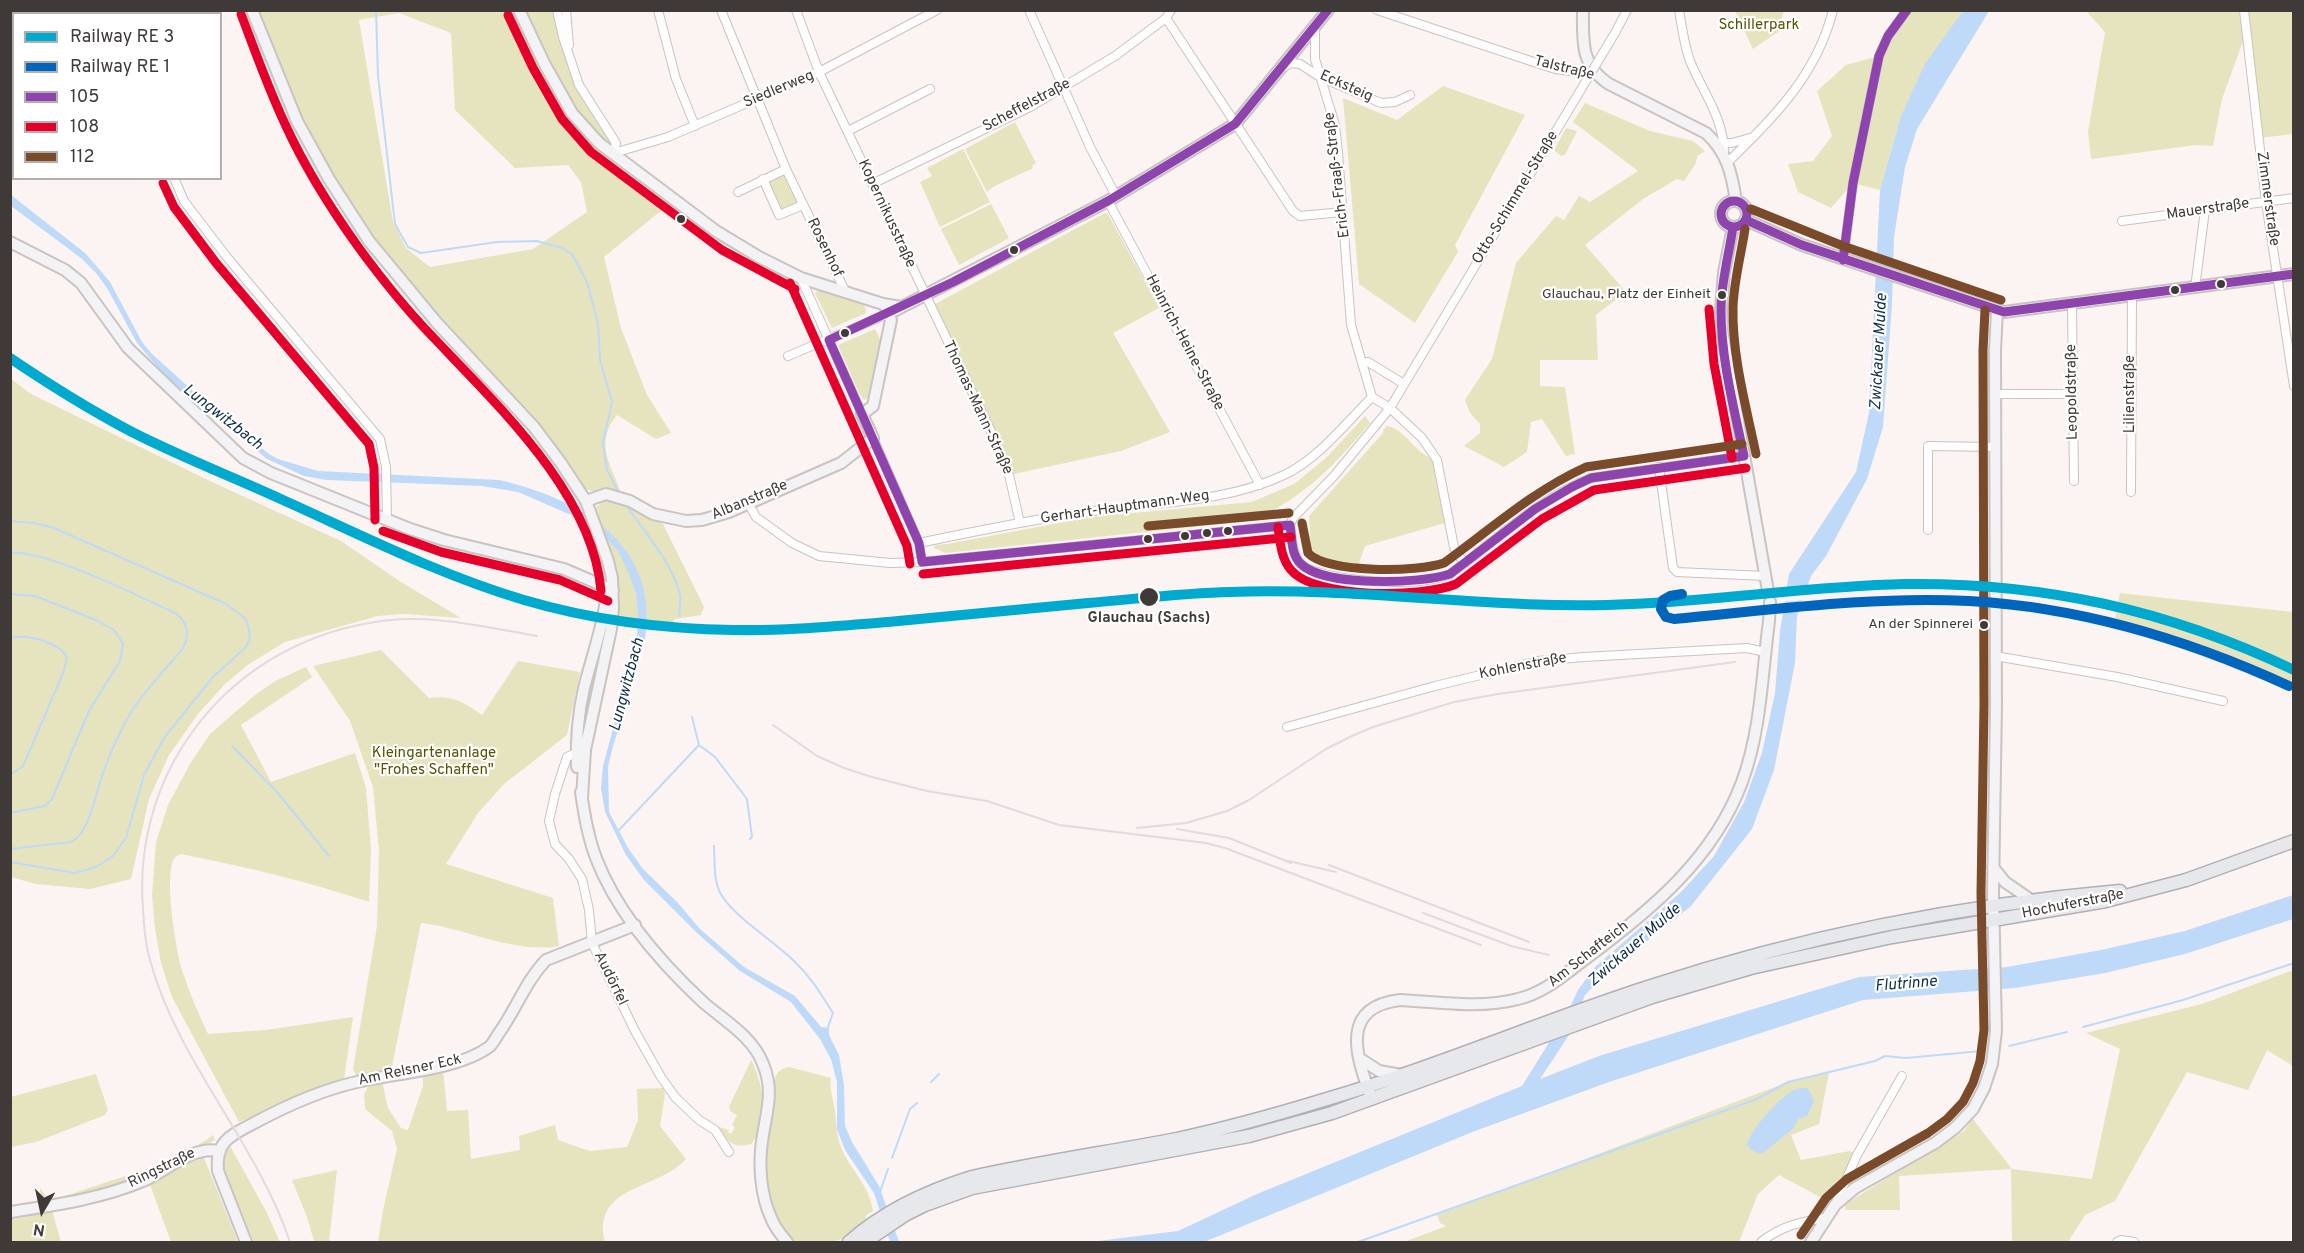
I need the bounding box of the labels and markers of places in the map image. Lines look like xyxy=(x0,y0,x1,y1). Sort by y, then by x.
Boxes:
unlabelled marker xyxy=(675,213,687,225)
unlabelled marker xyxy=(1008,244,1020,256)
unlabelled marker xyxy=(2215,278,2227,290)
unlabelled marker xyxy=(2169,284,2181,296)
place label: Glauchau, Platz der Einheit xyxy=(1542,287,1711,303)
marker: Glauchau, Platz der Einheit xyxy=(1716,289,1728,301)
unlabelled marker xyxy=(839,327,851,339)
unlabelled marker xyxy=(1222,525,1234,537)
unlabelled marker xyxy=(1201,527,1213,539)
unlabelled marker xyxy=(1179,530,1191,542)
unlabelled marker xyxy=(1142,533,1154,545)
marker: Glauchau (Sachs) xyxy=(1138,586,1160,608)
place label: Glauchau (Sachs) xyxy=(1088,610,1210,628)
place label: An der Spinnerei xyxy=(1868,617,1973,633)
marker: An der Spinnerei xyxy=(1978,619,1990,631)

